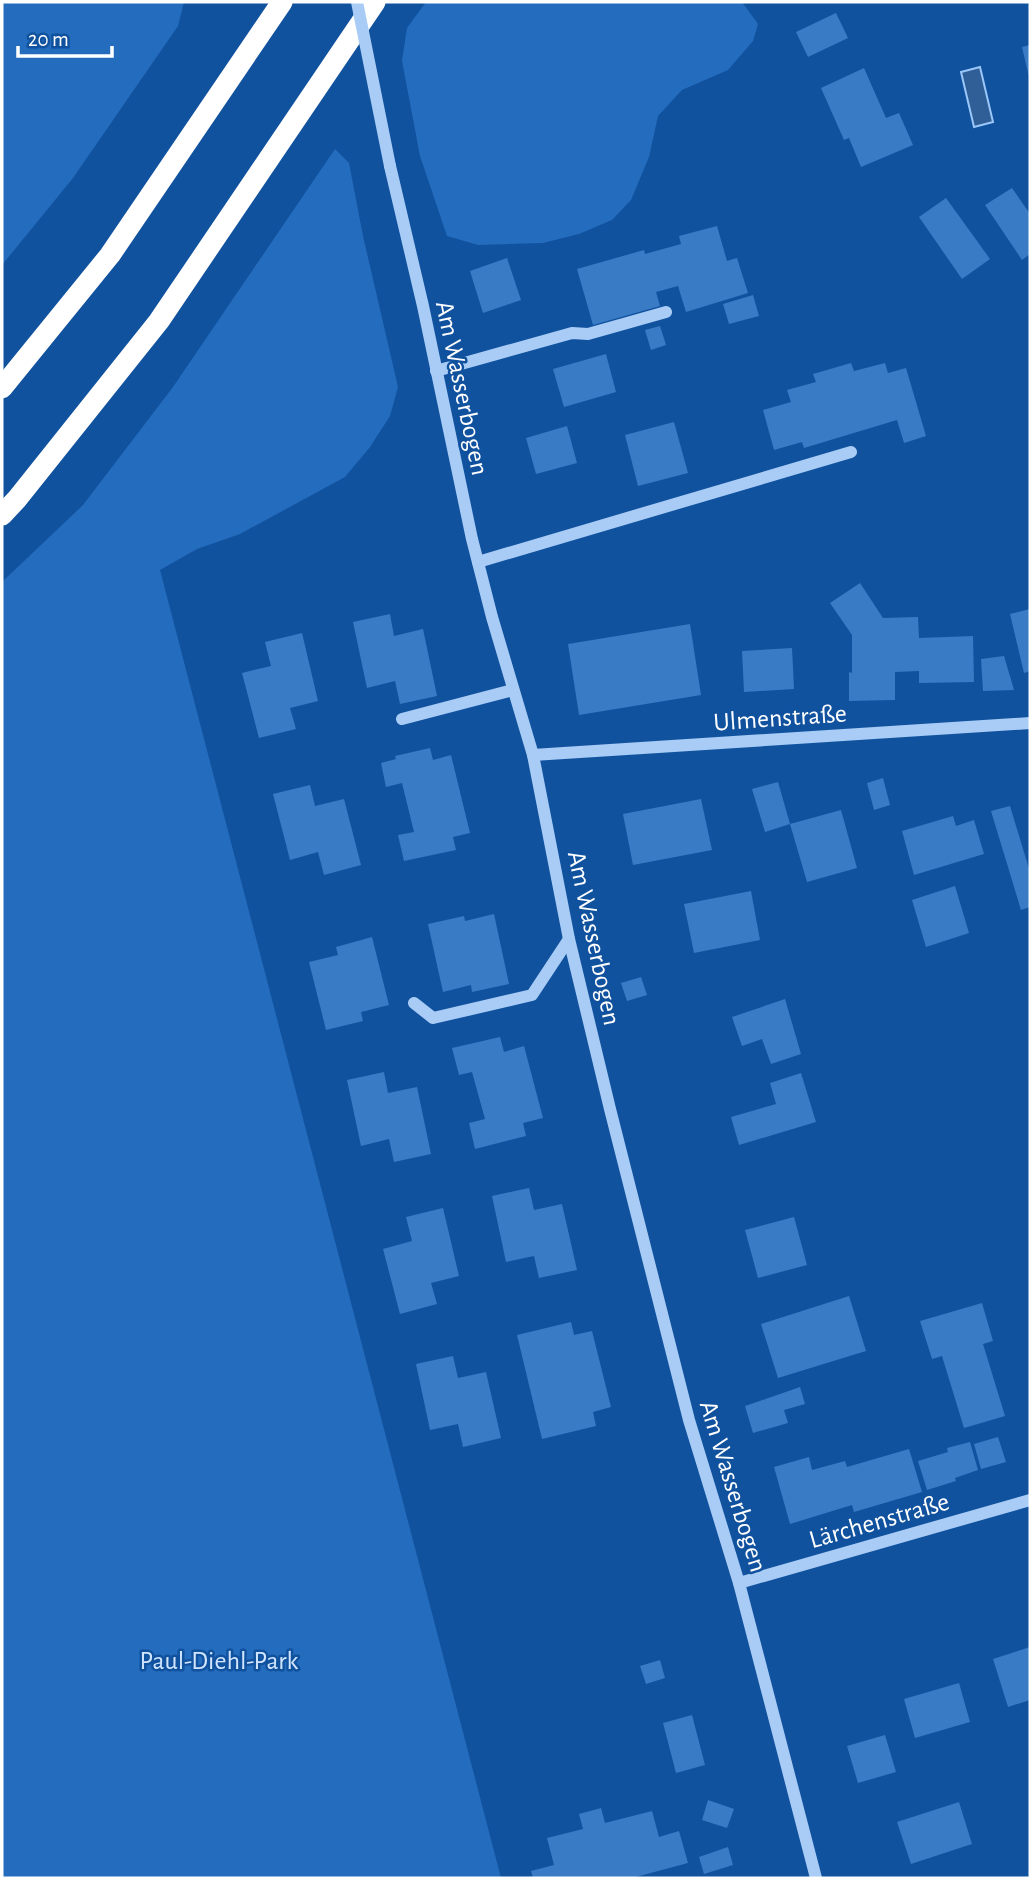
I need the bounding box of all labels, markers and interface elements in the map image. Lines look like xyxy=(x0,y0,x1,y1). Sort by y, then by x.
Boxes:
scale bar xyxy=(18,14,112,58)
text: 20 m xyxy=(28,29,69,50)
street label: Am Wasserbogen xyxy=(431,299,493,478)
street label: Ulmenstraße xyxy=(713,700,847,736)
street label: Am Wasserbogen xyxy=(563,849,625,1028)
street label: Am Wasserbogen xyxy=(695,1398,771,1575)
street label: Lärchenstraße xyxy=(806,1489,952,1553)
park label: Paul-Diehl-Park xyxy=(140,1648,299,1674)

